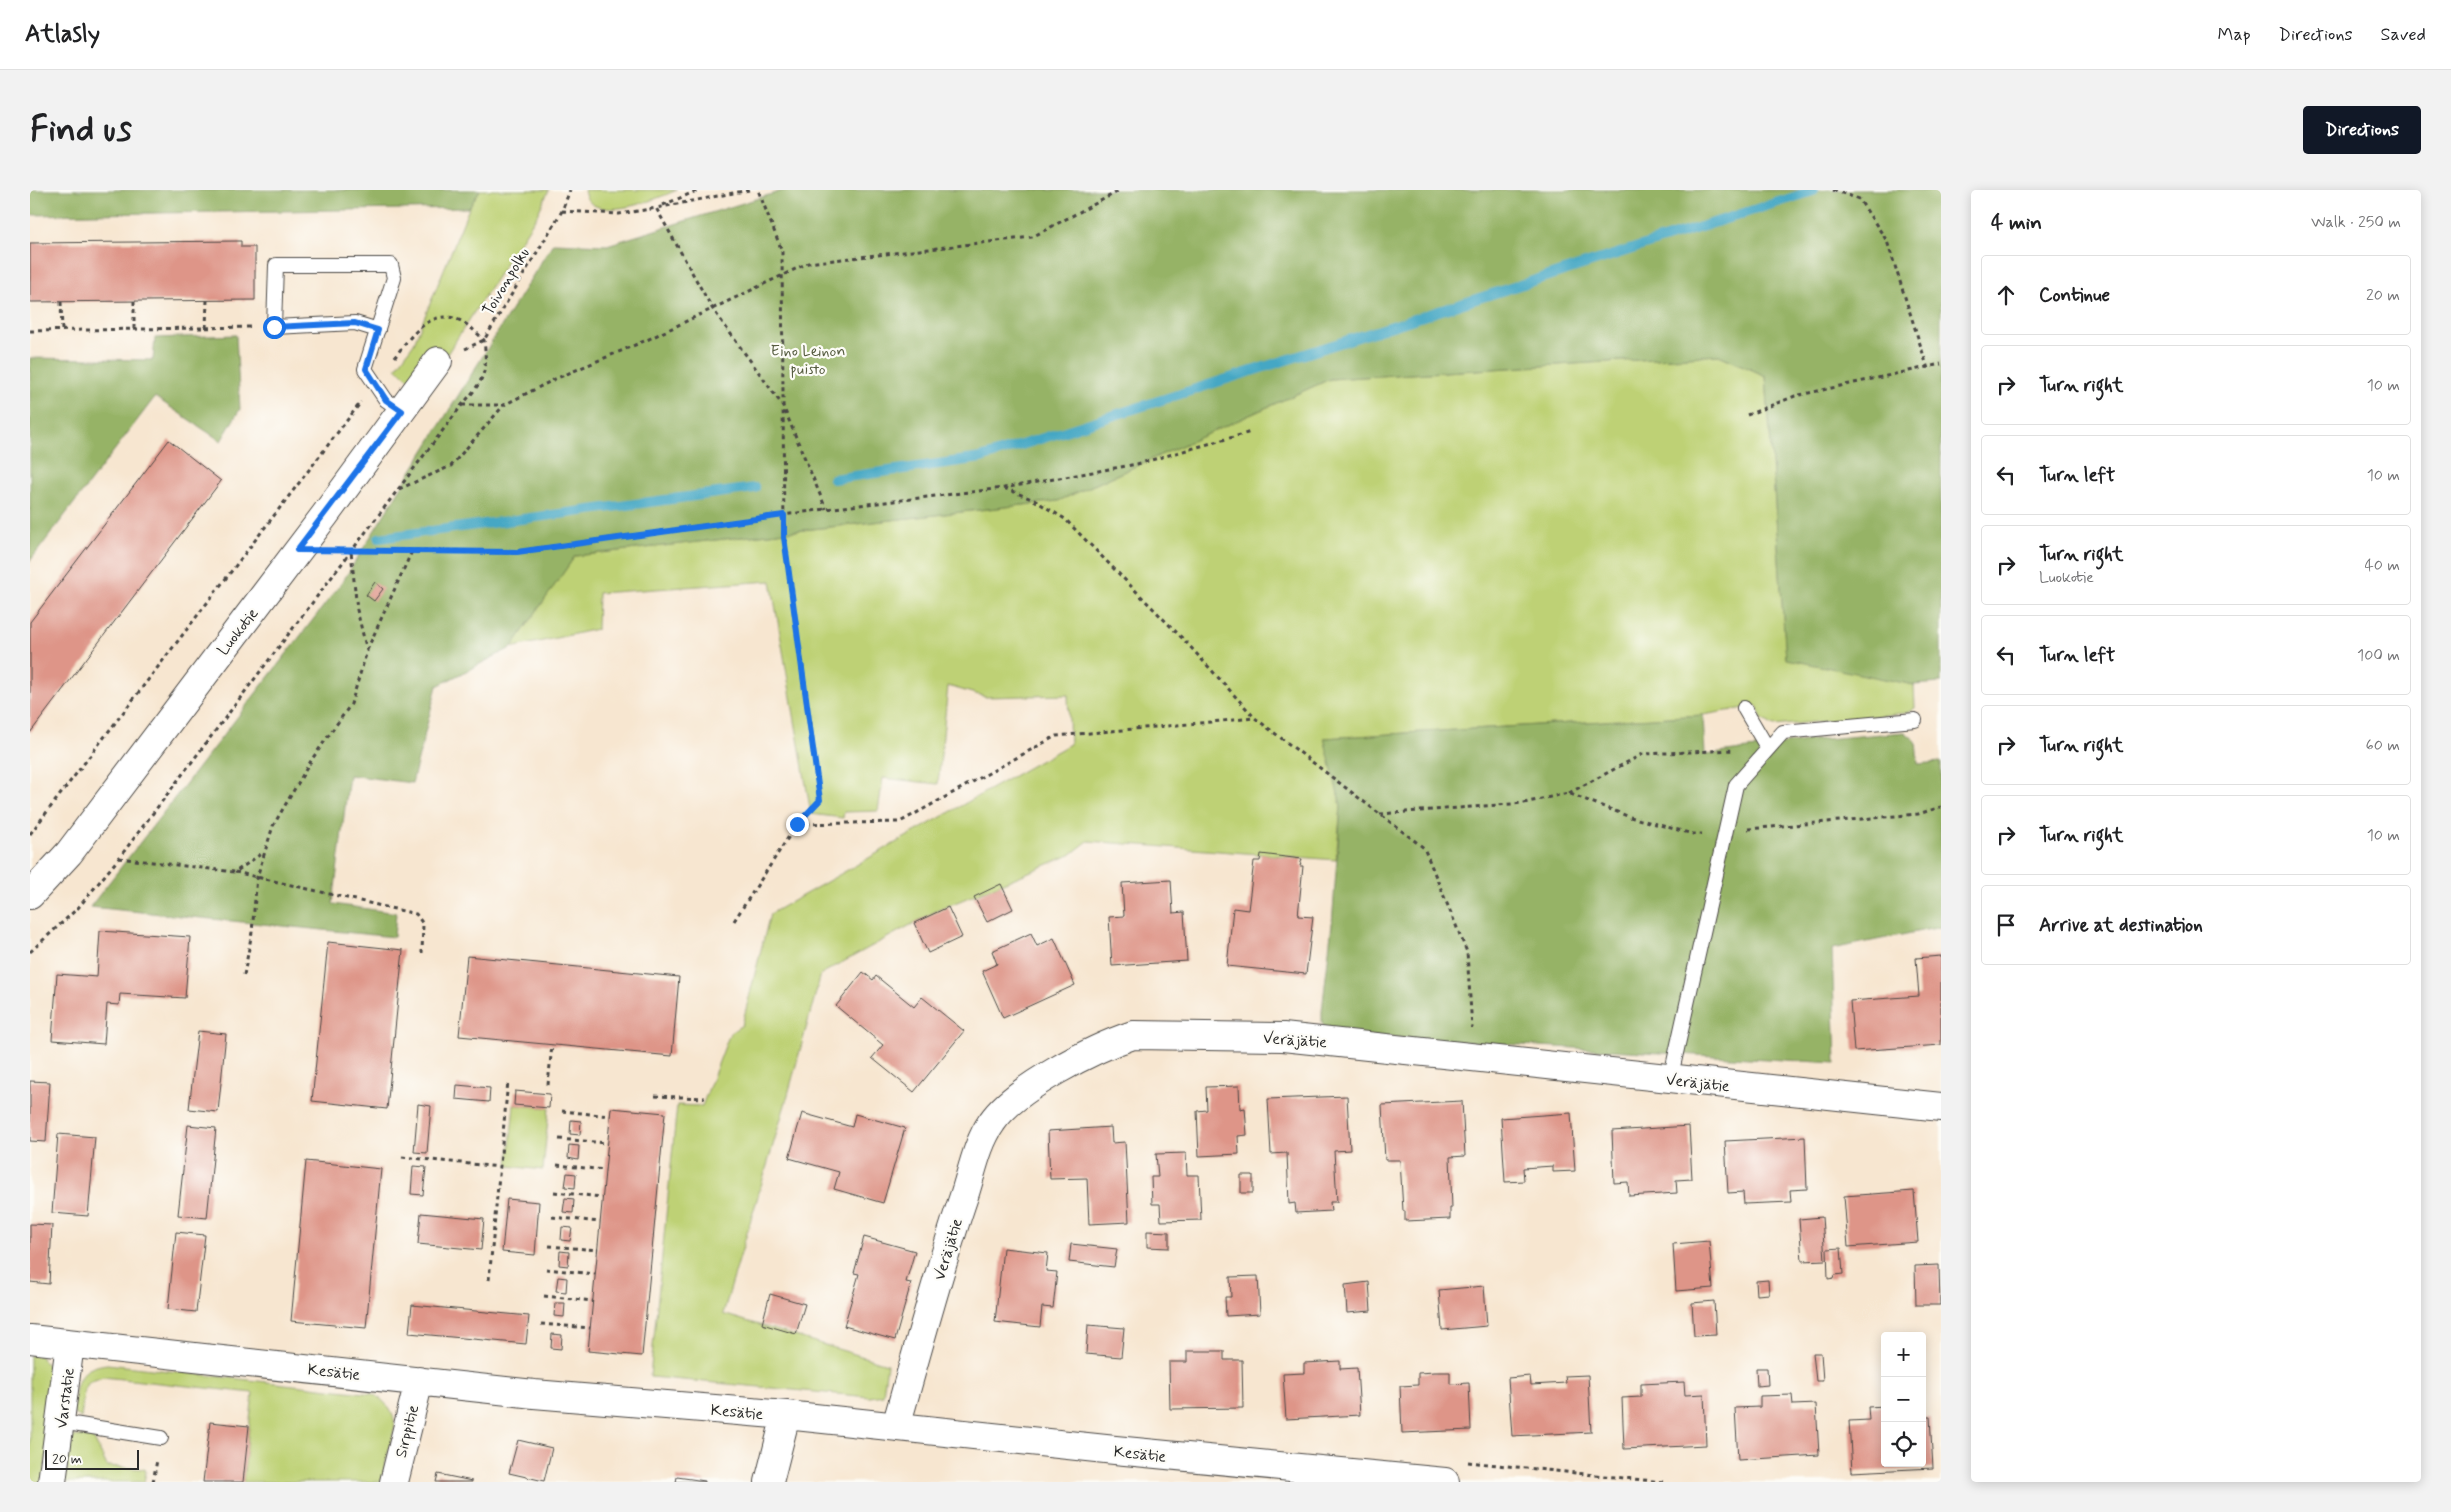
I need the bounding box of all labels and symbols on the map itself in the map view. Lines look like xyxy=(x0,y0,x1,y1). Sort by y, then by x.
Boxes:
street label: Toivonpolku xyxy=(478,244,535,320)
route start xyxy=(263,316,286,339)
park label: Eino Leinon puisto xyxy=(771,341,845,380)
street label: Luokotie xyxy=(213,604,263,660)
route end xyxy=(786,813,809,836)
street label: Veräjätie xyxy=(1262,1028,1328,1053)
street label: Veräjätie xyxy=(1665,1070,1731,1097)
street label: Veräjätie xyxy=(929,1216,968,1283)
street label: Kesätie xyxy=(307,1359,361,1386)
street label: Varstatie xyxy=(51,1367,80,1430)
street label: Kesätie xyxy=(710,1400,764,1425)
street label: Sirppitie xyxy=(391,1403,424,1460)
street label: Kesätie xyxy=(1113,1441,1167,1468)
scale bar xyxy=(45,1447,139,1470)

